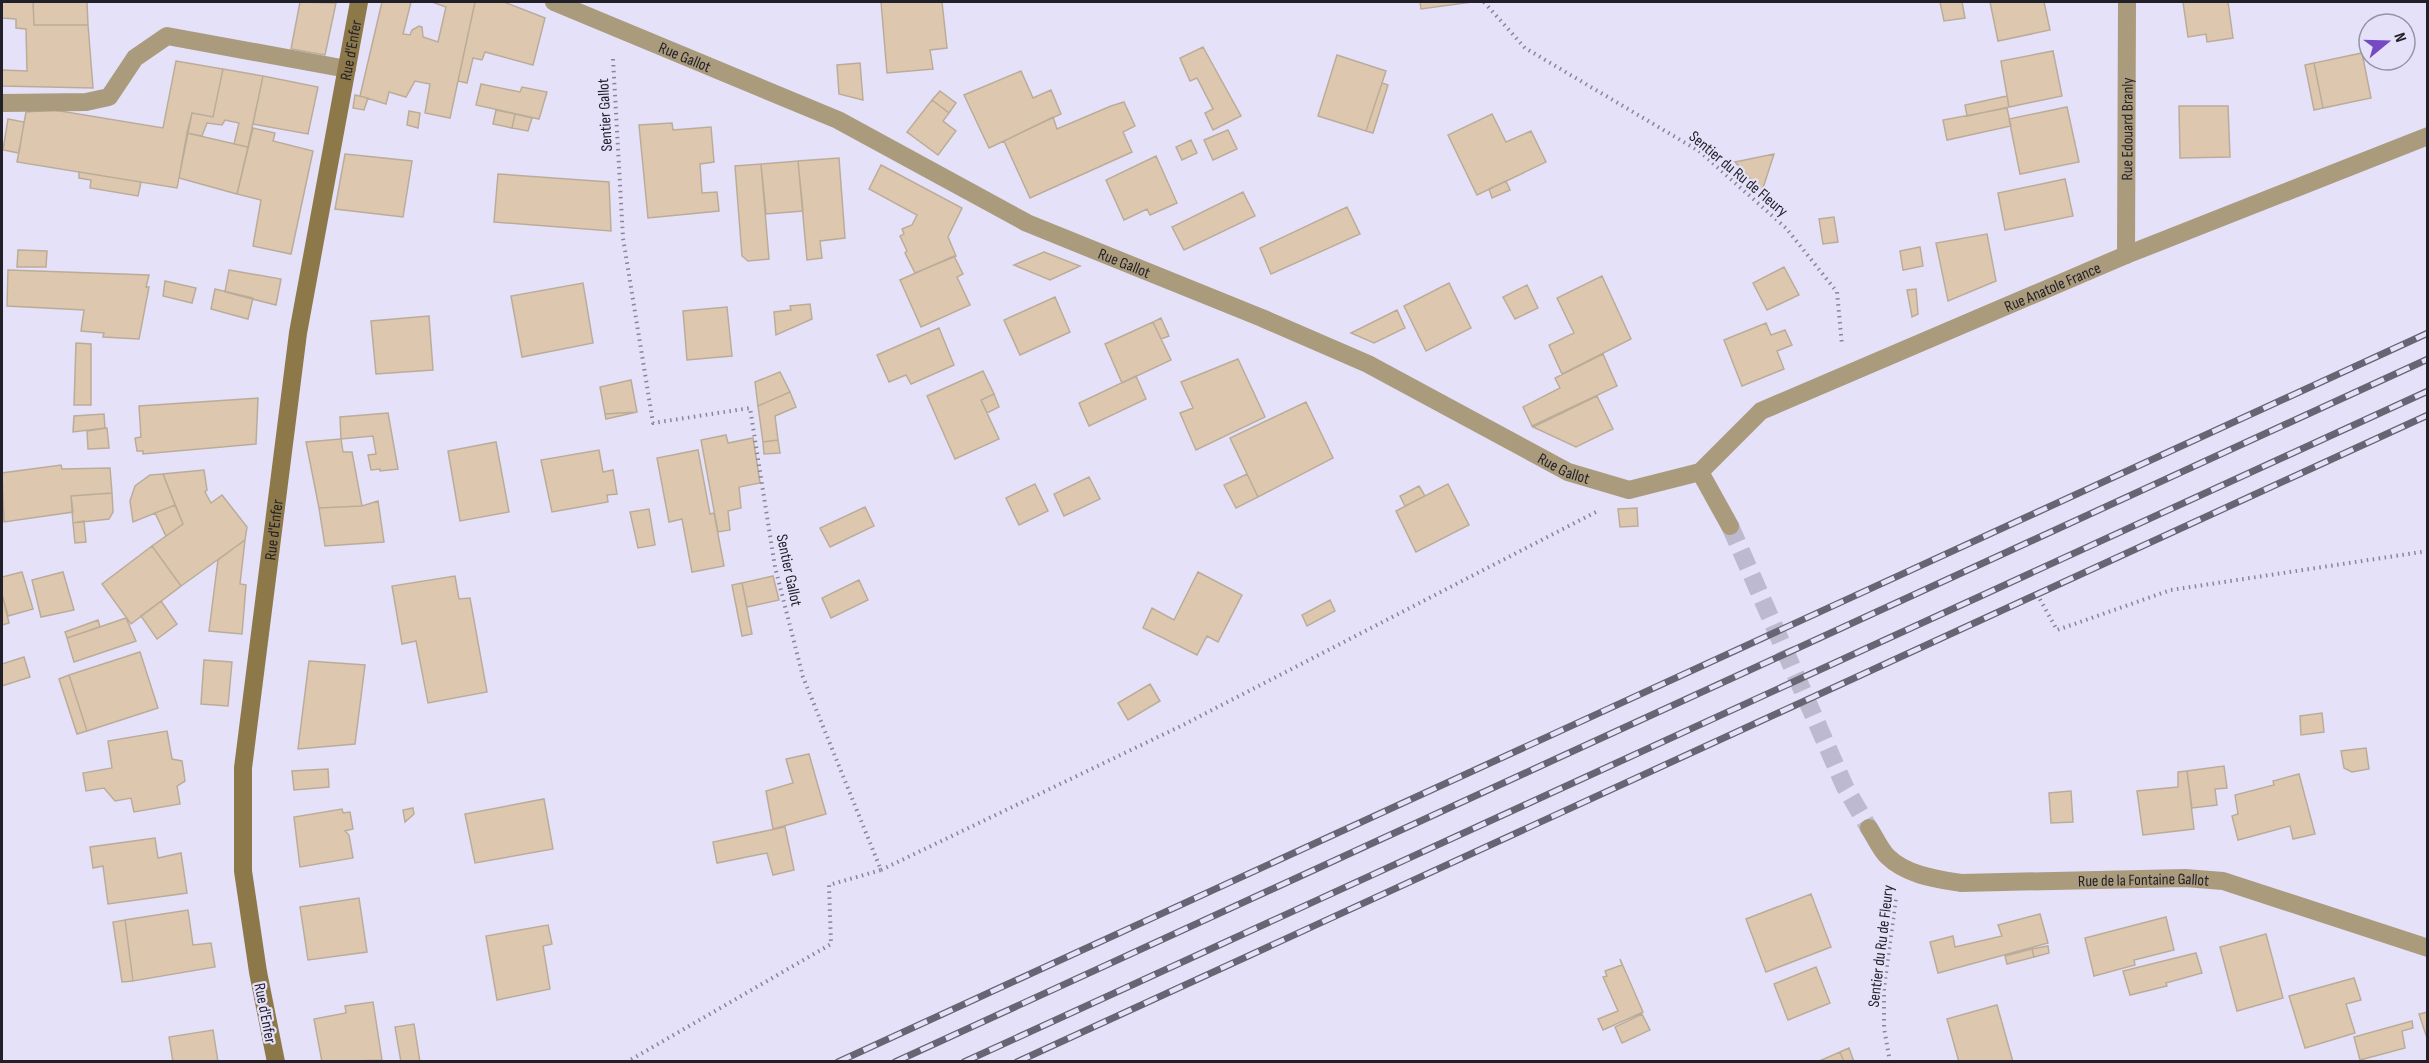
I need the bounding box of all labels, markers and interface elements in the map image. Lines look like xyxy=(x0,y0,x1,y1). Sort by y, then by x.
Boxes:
north arrow xyxy=(2357,12,2417,72)
street label: Rue d'Enfer xyxy=(337,18,367,82)
text: N xyxy=(2389,30,2410,45)
street label: Rue Gallot xyxy=(656,39,714,77)
street label: Rue Edouard Branly xyxy=(2118,77,2138,181)
street label: Sentier Gallot xyxy=(594,78,617,152)
street label: Sentier du Ru de Fleury xyxy=(1685,127,1791,221)
street label: Rue Gallot xyxy=(1095,245,1153,283)
street label: Rue Anatole France xyxy=(2002,259,2104,317)
street label: Rue Gallot xyxy=(1534,450,1592,489)
street label: Rue d'Enfer xyxy=(261,498,288,561)
street label: Sentier Gallot xyxy=(772,533,805,608)
street label: Rue de la Fontaine Gallot xyxy=(2078,870,2210,891)
street label: Sentier du Ru de Fleury xyxy=(1865,884,1898,1008)
street label: Rue d'Enfer xyxy=(249,982,280,1045)

